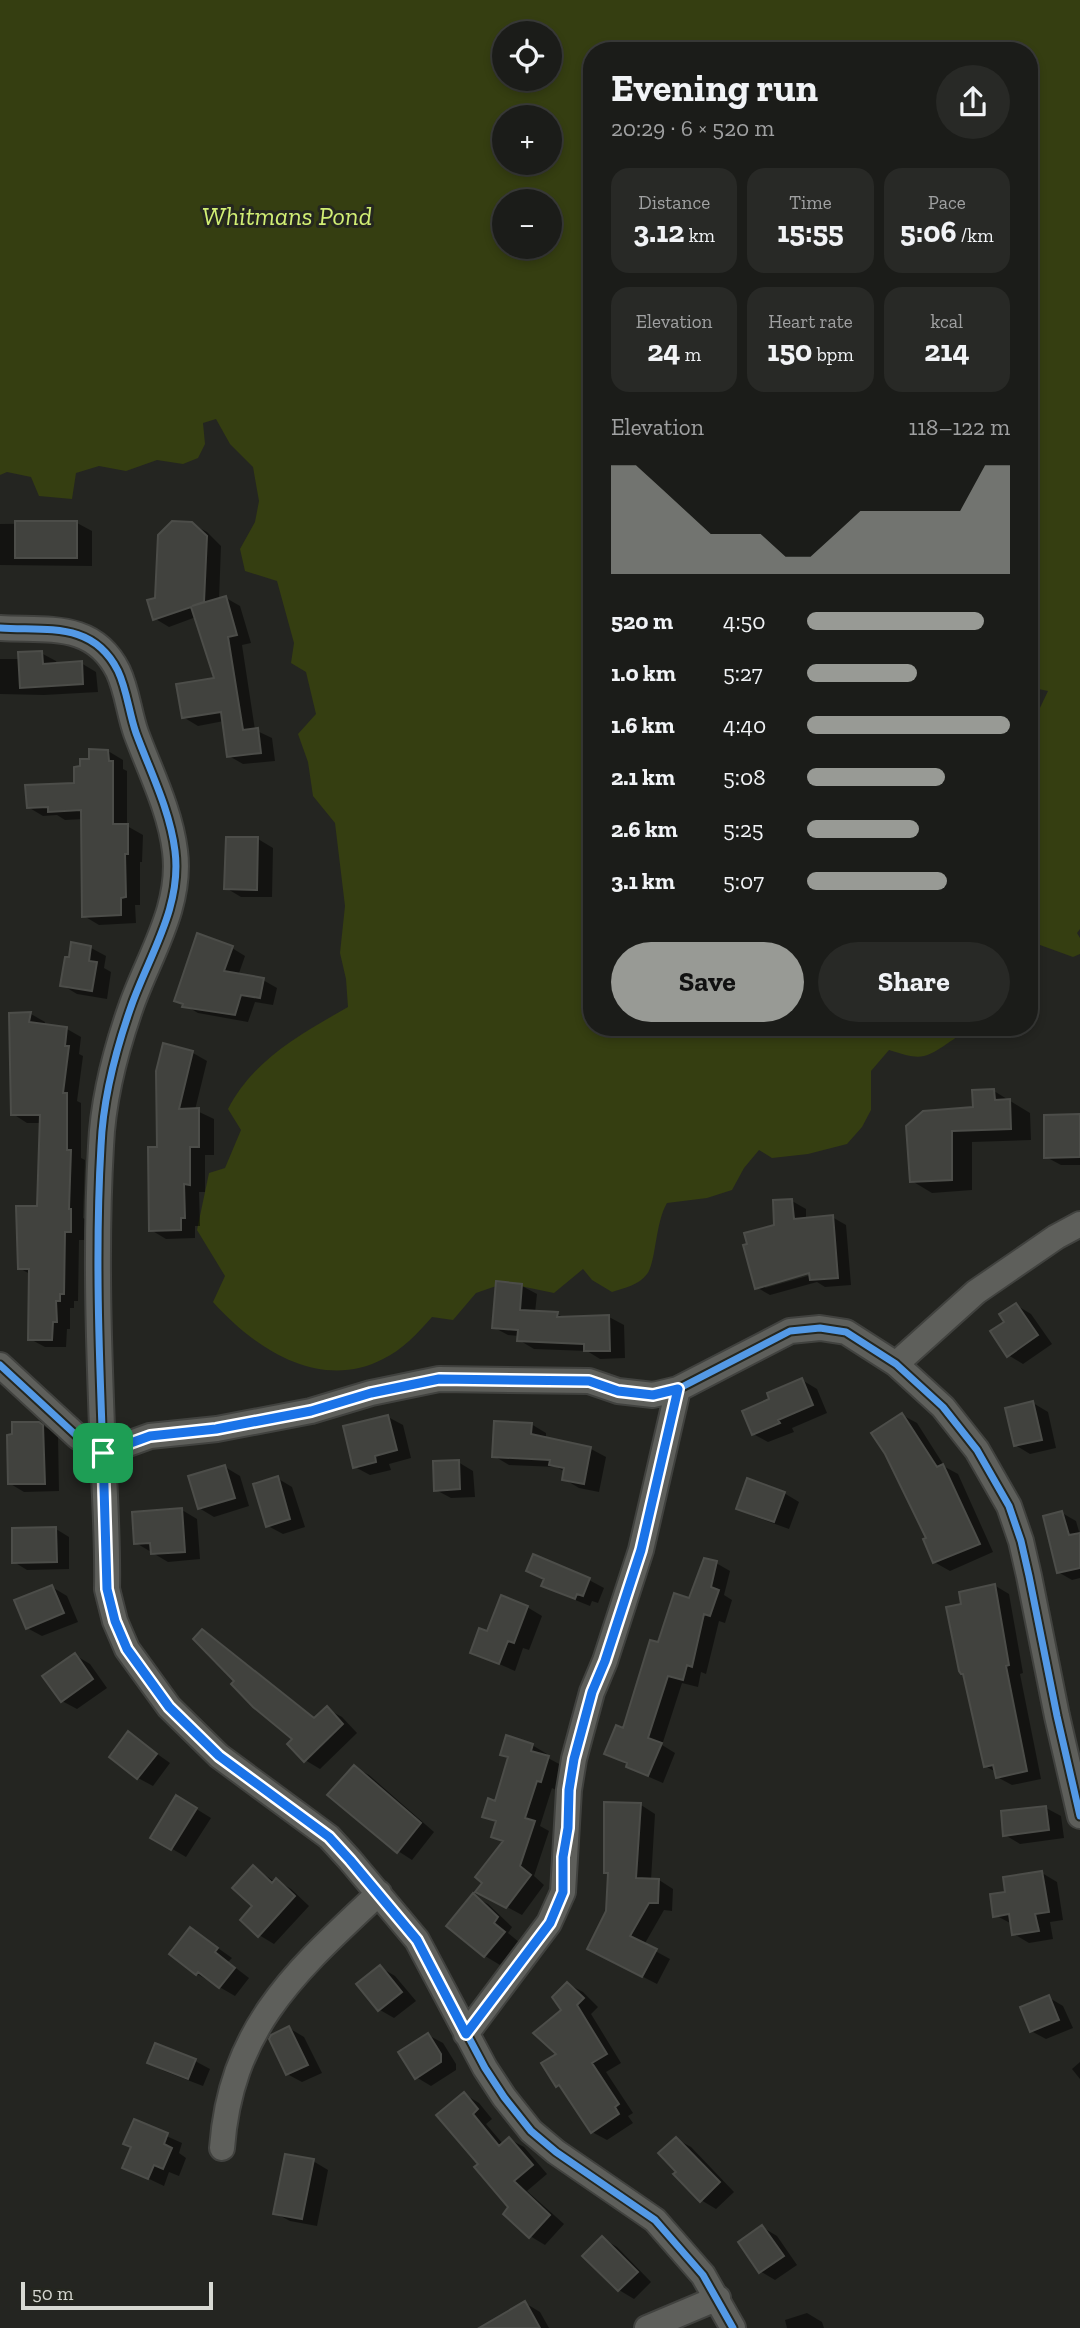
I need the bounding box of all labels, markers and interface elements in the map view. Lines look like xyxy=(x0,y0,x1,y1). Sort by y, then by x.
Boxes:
map controls xyxy=(492,21,562,259)
button: locate xyxy=(492,21,562,91)
text: Evening run xyxy=(611,65,818,111)
button: share xyxy=(936,65,1010,139)
button: + xyxy=(492,105,562,175)
text: 20:29 · 6 × 520 m xyxy=(611,114,774,142)
button: − xyxy=(492,189,562,259)
text: Distance xyxy=(638,191,710,214)
text: Time xyxy=(789,191,832,214)
text: Pace xyxy=(928,191,966,214)
water label: Whitmans Pond xyxy=(202,200,372,232)
text: 3.12 xyxy=(633,214,684,250)
text: 15:55 xyxy=(777,214,844,250)
text: 5:06 xyxy=(900,214,957,250)
text: km xyxy=(684,224,715,247)
text: /km xyxy=(957,224,994,247)
text: Elevation xyxy=(636,310,713,333)
text: Heart rate xyxy=(768,310,853,333)
text: kcal xyxy=(931,310,963,333)
text: 24 xyxy=(647,333,680,369)
text: 150 xyxy=(767,333,812,369)
text: 214 xyxy=(924,333,970,369)
text: m xyxy=(680,343,701,366)
text: bpm xyxy=(812,343,854,366)
text: Elevation xyxy=(611,413,704,441)
text: 118–122 m xyxy=(908,413,1010,441)
text: 520 m xyxy=(611,607,673,635)
text: 4:50 xyxy=(723,607,766,635)
text: 1.0 km xyxy=(611,659,676,687)
text: 5:27 xyxy=(723,659,763,687)
text: 1.6 km xyxy=(611,711,675,739)
text: 4:40 xyxy=(723,711,766,739)
text: 2.1 km xyxy=(611,763,675,791)
text: 5:08 xyxy=(723,763,766,791)
text: 2.6 km xyxy=(611,815,678,843)
text: 5:25 xyxy=(723,815,764,843)
text: 3.1 km xyxy=(611,867,675,895)
text: 5:07 xyxy=(723,867,764,895)
button: Save xyxy=(611,942,804,1022)
button: Share xyxy=(818,942,1010,1022)
pin xyxy=(73,1423,133,1483)
icon: arrive xyxy=(84,1434,122,1472)
scale bar xyxy=(21,2279,214,2311)
text: 50 m xyxy=(32,2282,73,2305)

